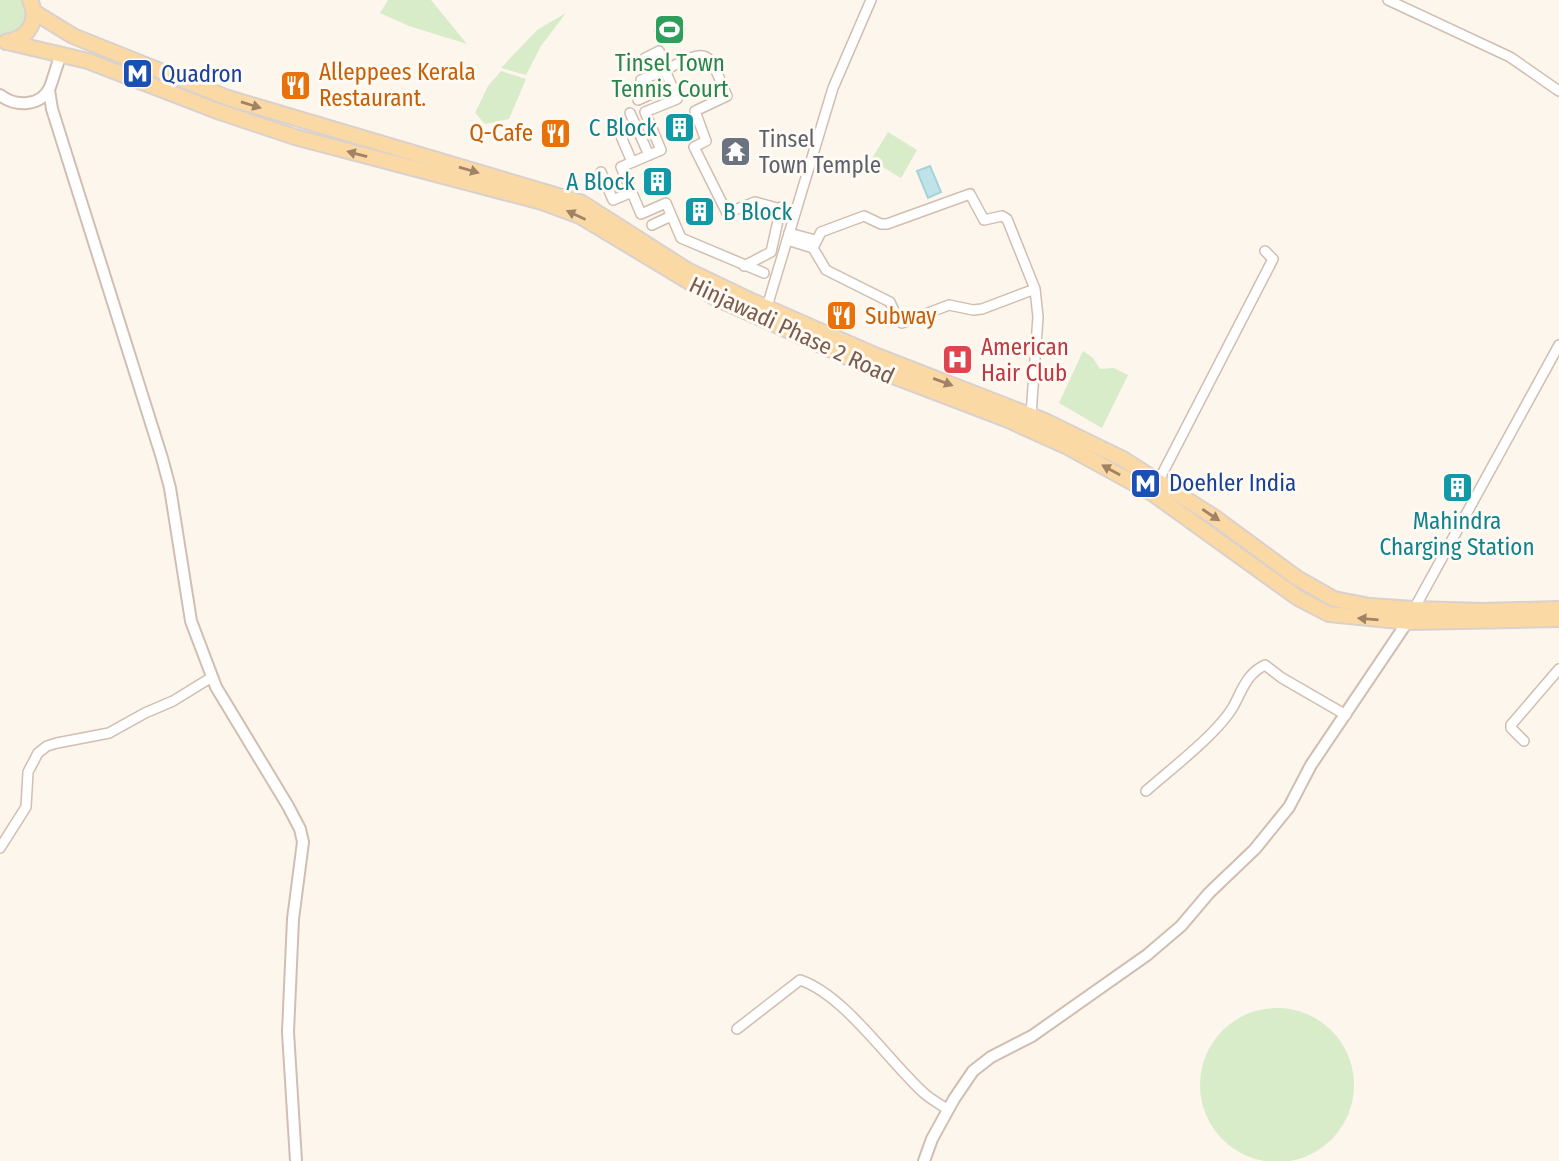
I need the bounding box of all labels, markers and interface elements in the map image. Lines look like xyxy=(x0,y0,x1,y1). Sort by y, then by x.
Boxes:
sports icon: Tinsel Town Tennis Court xyxy=(653,12,687,46)
place label: Tinsel Town Tennis Court xyxy=(612,49,729,103)
metro station icon: Quadron xyxy=(121,57,155,91)
place label: Alleppees Kerala Restaurant. xyxy=(319,58,476,112)
place label: Quadron xyxy=(161,60,243,88)
restaurant icon: Alleppees Kerala Restaurant. xyxy=(279,68,313,102)
one-way arrow xyxy=(241,101,262,111)
building icon: C Block xyxy=(663,111,697,145)
place label: C Block xyxy=(589,114,657,142)
restaurant icon: Q-Cafe xyxy=(539,116,573,150)
place label: Q-Cafe xyxy=(469,119,533,147)
place label: Tinsel Town Temple xyxy=(759,125,881,179)
temple icon: Tinsel Town Temple xyxy=(719,135,753,169)
one-way arrow xyxy=(346,148,367,158)
one-way arrow xyxy=(459,165,480,175)
building icon: A Block xyxy=(641,165,675,199)
place label: A Block xyxy=(566,168,635,196)
building icon: B Block xyxy=(683,195,717,229)
place label: B Block xyxy=(723,198,792,226)
one-way arrow xyxy=(565,209,586,220)
street label: Hinjawadi Phase 2 Road xyxy=(685,270,899,390)
restaurant icon: Subway xyxy=(825,299,859,333)
place label: Subway xyxy=(865,302,937,330)
place label: American Hair Club xyxy=(981,333,1069,387)
hospital icon: American Hair Club xyxy=(941,343,975,377)
one-way arrow xyxy=(932,377,953,388)
one-way arrow xyxy=(1102,464,1121,476)
metro station icon: Doehler India xyxy=(1129,466,1163,500)
place label: Doehler India xyxy=(1169,469,1296,497)
building icon: Mahindra Charging Station xyxy=(1440,470,1474,504)
place label: Mahindra Charging Station xyxy=(1379,507,1535,561)
one-way arrow xyxy=(1202,508,1221,521)
one-way arrow xyxy=(1357,613,1379,624)

